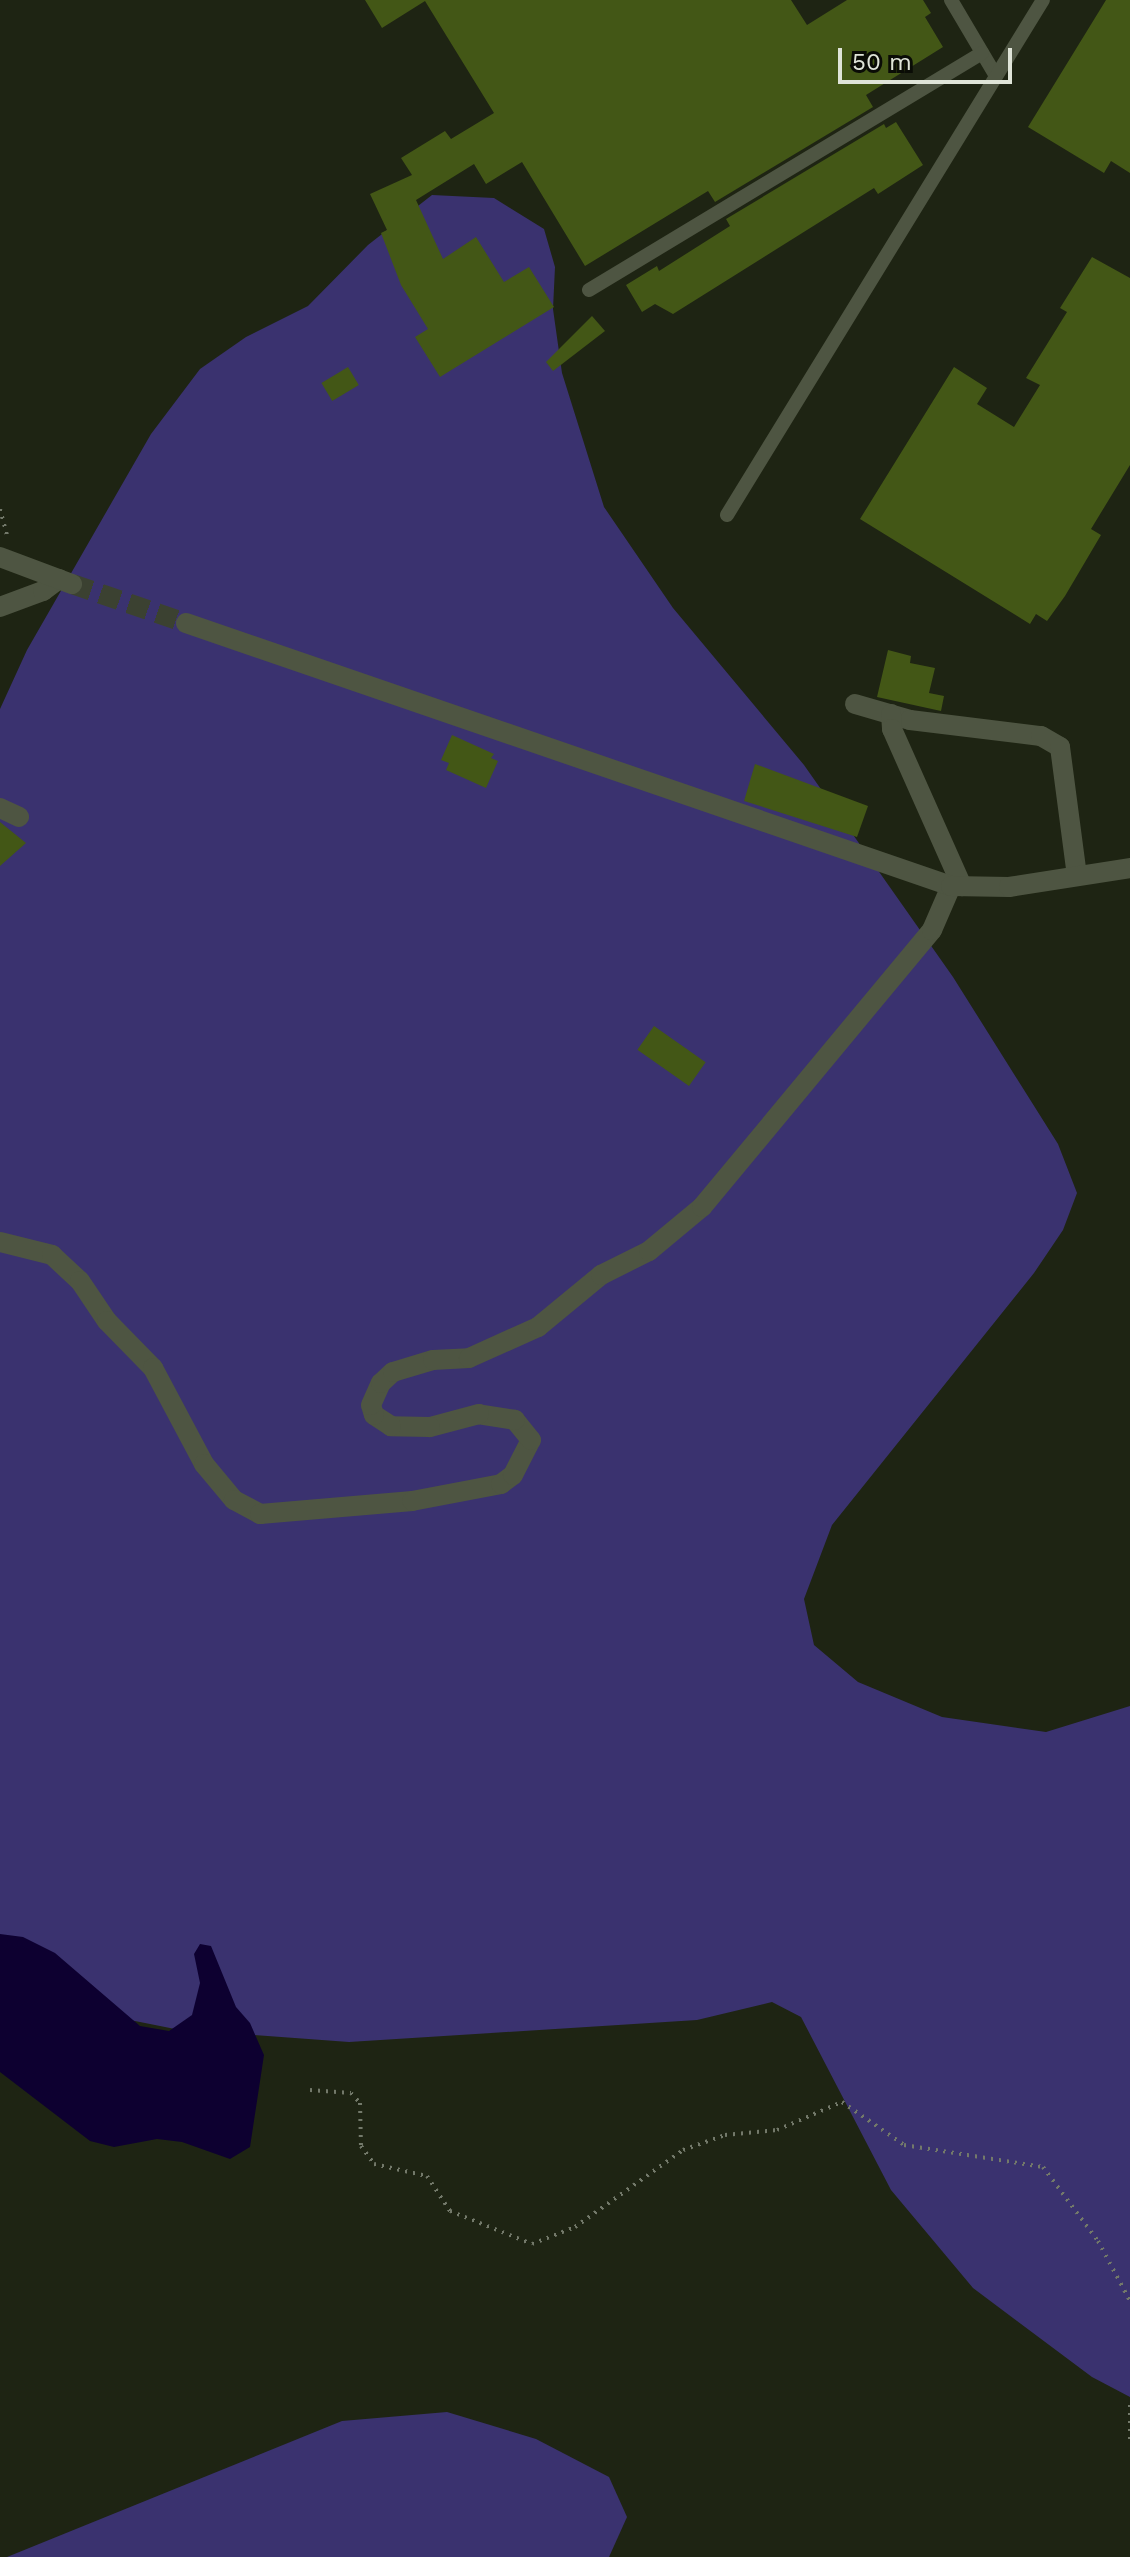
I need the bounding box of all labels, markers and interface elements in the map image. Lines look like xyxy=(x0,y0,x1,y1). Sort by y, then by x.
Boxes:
scale bar xyxy=(842,32,1016,82)
text: 50 m xyxy=(852,48,912,76)

